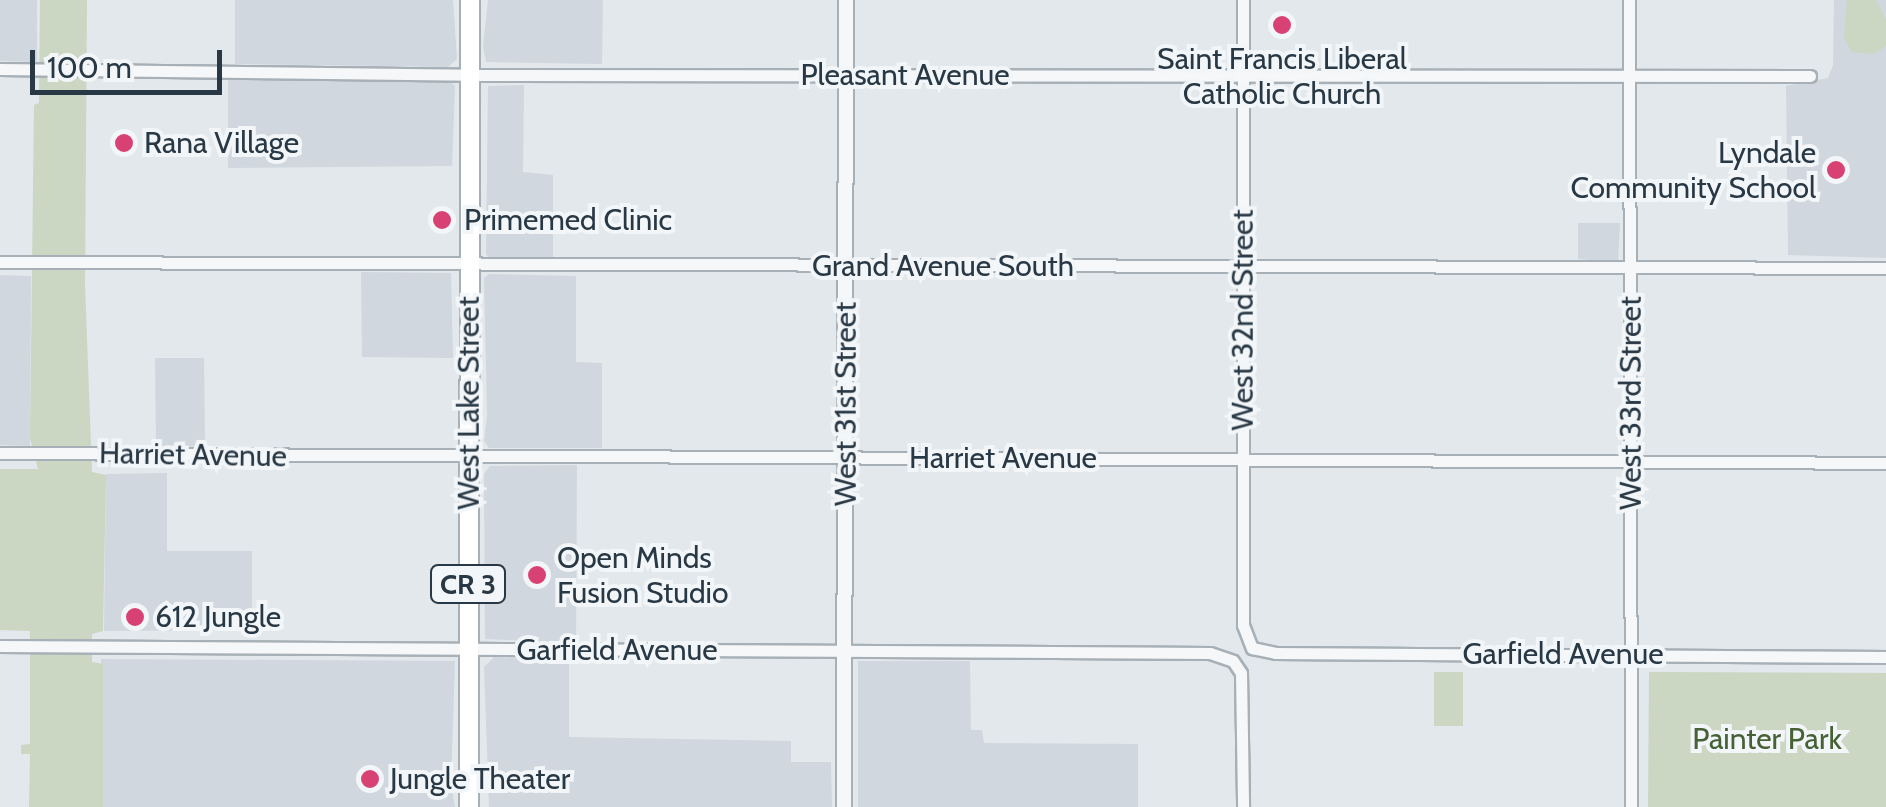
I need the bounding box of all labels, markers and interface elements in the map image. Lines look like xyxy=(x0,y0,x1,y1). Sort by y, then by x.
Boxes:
marker: Saint Francis Liberal Catholic Church xyxy=(1271,14,1293,36)
scale bar xyxy=(35,30,228,92)
place label: Saint Francis Liberal Catholic Church xyxy=(1157,41,1407,112)
text: 100 m xyxy=(47,49,132,86)
street label: Pleasant Avenue xyxy=(800,57,1010,93)
place label: Rana Village xyxy=(144,125,299,161)
marker: Rana Village xyxy=(113,132,135,154)
place label: Lyndale Community School xyxy=(1570,135,1816,206)
marker: Lyndale Community School xyxy=(1825,159,1847,181)
place label: Primemed Clinic xyxy=(464,202,672,238)
marker: Primemed Clinic xyxy=(429,207,455,233)
street label: West 32nd Street xyxy=(1225,209,1261,431)
street label: Grand Avenue South xyxy=(812,248,1074,284)
street label: West Lake Street xyxy=(451,296,487,510)
street label: West 33rd Street xyxy=(1613,296,1649,510)
street label: West 31st Street xyxy=(828,302,864,506)
street label: Harriet Avenue xyxy=(99,435,287,475)
street label: Harriet Avenue xyxy=(909,440,1097,476)
place label: Open Minds Fusion Studio xyxy=(557,540,728,610)
road number: CR 3 xyxy=(428,561,508,607)
marker: Open Minds Fusion Studio xyxy=(526,564,548,586)
place label: 612 Jungle xyxy=(155,599,281,635)
marker: 612 Jungle xyxy=(124,606,146,628)
street label: Garfield Avenue xyxy=(516,632,718,668)
street label: Garfield Avenue xyxy=(1462,636,1664,672)
park label: Painter Park xyxy=(1692,721,1842,757)
place label: Jungle Theater xyxy=(390,761,570,797)
marker: Jungle Theater xyxy=(359,768,381,790)

